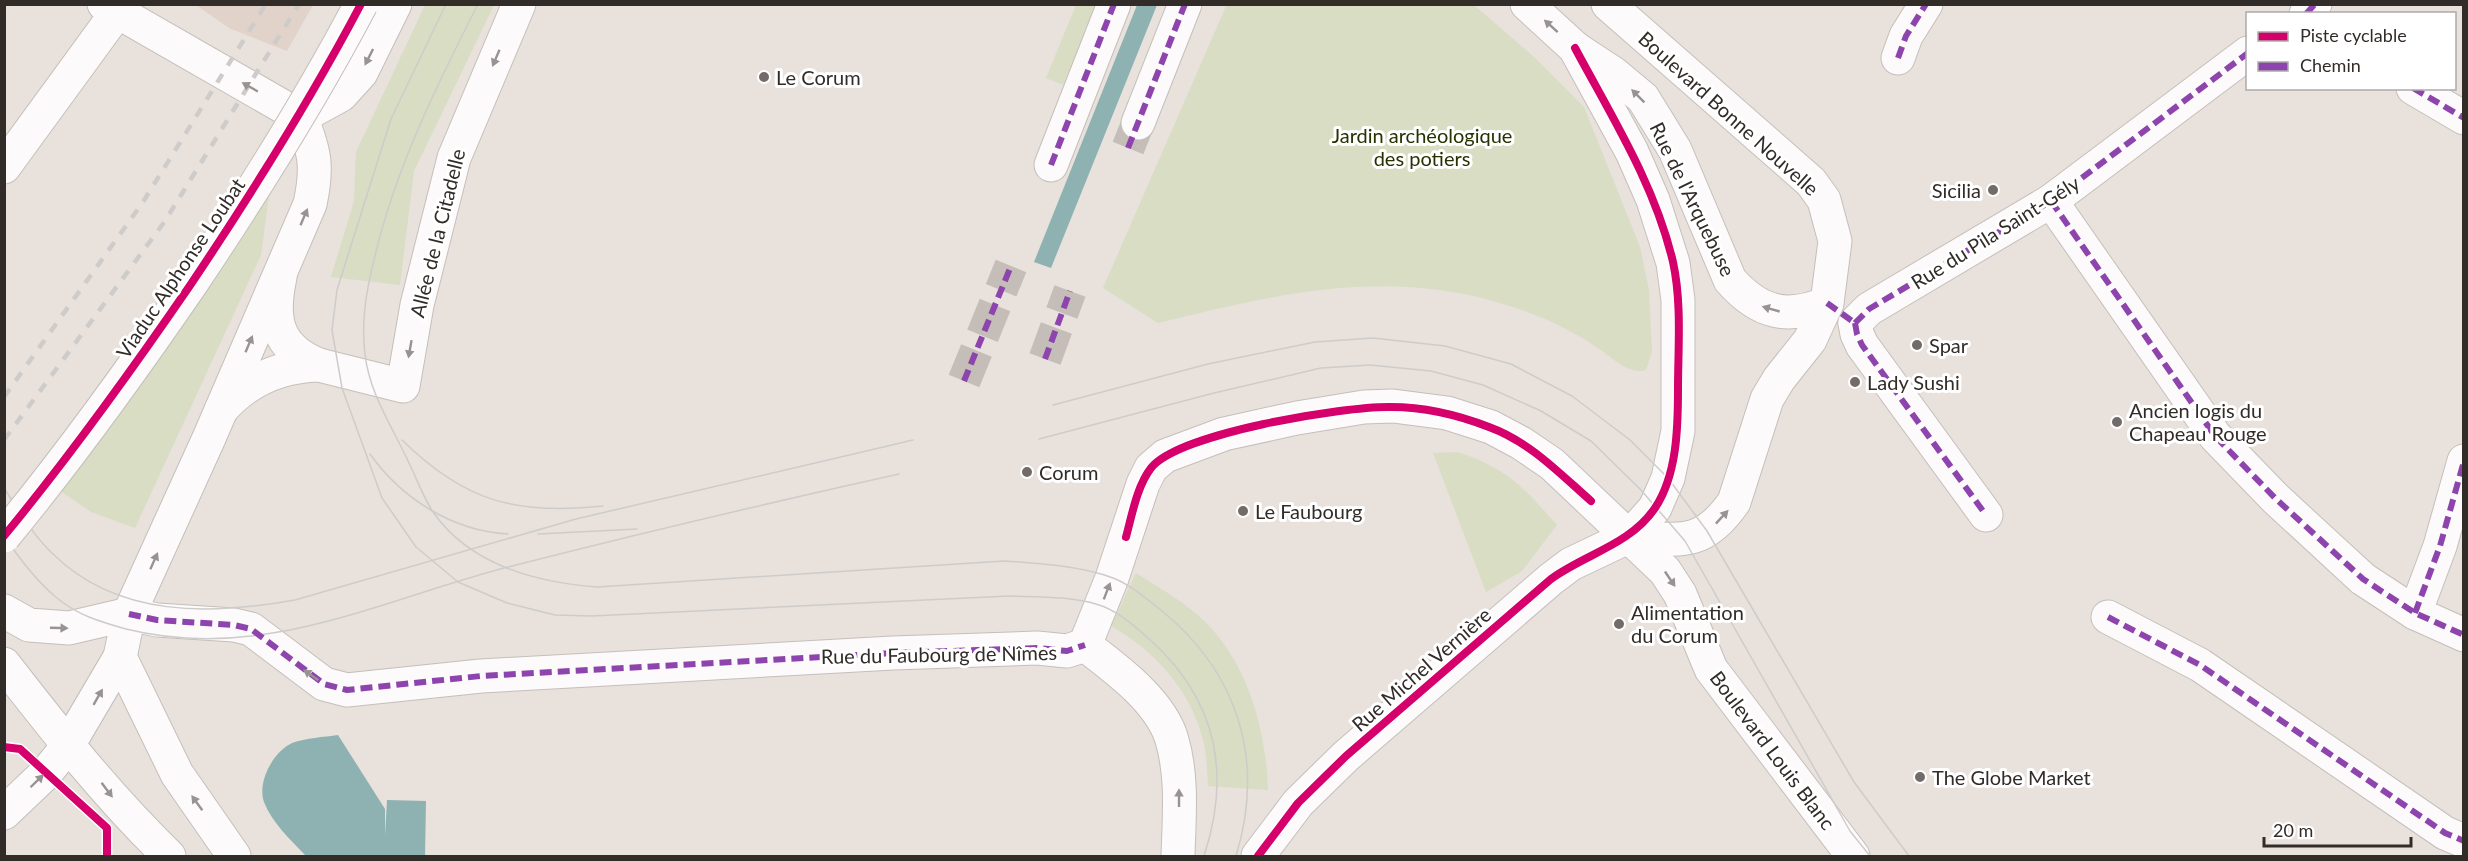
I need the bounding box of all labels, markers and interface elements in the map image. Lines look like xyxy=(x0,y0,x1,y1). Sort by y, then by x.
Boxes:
legend xyxy=(2246,12,2456,90)
one-way arrow xyxy=(1544,20,1559,33)
text: Piste cyclable xyxy=(2300,24,2407,46)
street label: Boulevard Bonne Nouvelle xyxy=(1634,26,1824,200)
one-way arrow xyxy=(365,48,374,65)
one-way arrow xyxy=(491,50,501,68)
text: Chemin xyxy=(2300,54,2361,76)
place label: Le Corum xyxy=(776,65,861,89)
marker: Le Corum xyxy=(757,70,771,84)
one-way arrow xyxy=(241,82,258,92)
one-way arrow xyxy=(1632,89,1646,103)
street label: Rue de l'Arquebuse xyxy=(1645,118,1741,280)
park label: Jardin archéologique des potiers xyxy=(1332,123,1512,170)
street label: Allée de la Citadelle xyxy=(404,146,470,320)
street label: Rue du Pila Saint-Gély xyxy=(1906,170,2084,294)
street label: Viaduc Alphonse Loubat xyxy=(111,173,249,363)
place label: Sicilia xyxy=(1932,178,1981,202)
marker: Sicilia xyxy=(1986,183,2000,197)
one-way arrow xyxy=(300,208,309,226)
one-way arrow xyxy=(1762,304,1780,313)
place label: Spar xyxy=(1929,333,1969,357)
one-way arrow xyxy=(245,335,254,352)
marker: Spar xyxy=(1910,338,1924,352)
one-way arrow xyxy=(405,340,414,359)
place label: Lady Sushi xyxy=(1867,370,1960,394)
marker: Lady Sushi xyxy=(1848,375,1862,389)
place label: Ancien logis du Chapeau Rouge xyxy=(2129,398,2267,445)
marker: Ancien logis du Chapeau Rouge xyxy=(2110,415,2124,429)
place label: Corum xyxy=(1039,460,1098,484)
marker: Corum xyxy=(1020,465,1034,479)
place label: Le Faubourg xyxy=(1255,499,1362,523)
marker: Le Faubourg xyxy=(1236,504,1250,518)
one-way arrow xyxy=(1715,509,1729,524)
one-way arrow xyxy=(149,551,159,569)
one-way arrow xyxy=(1664,570,1676,586)
one-way arrow xyxy=(1102,582,1112,600)
place label: Alimentation du Corum xyxy=(1631,600,1744,647)
street label: Rue Michel Vernière xyxy=(1347,602,1495,736)
marker: Alimentation du Corum xyxy=(1612,617,1626,631)
one-way arrow xyxy=(49,623,68,632)
street label: Rue du Faubourg de Nîmes xyxy=(821,640,1057,668)
street label: Boulevard Louis Blanc xyxy=(1706,666,1841,834)
one-way arrow xyxy=(303,669,319,681)
one-way arrow xyxy=(92,689,103,705)
place label: The Globe Market xyxy=(1932,765,2091,789)
marker: The Globe Market xyxy=(1913,770,1927,784)
one-way arrow xyxy=(30,775,44,789)
one-way arrow xyxy=(100,782,112,797)
one-way arrow xyxy=(1174,789,1184,808)
one-way arrow xyxy=(191,795,203,811)
scale bar xyxy=(2264,810,2411,848)
text: 20 m xyxy=(2273,819,2313,841)

